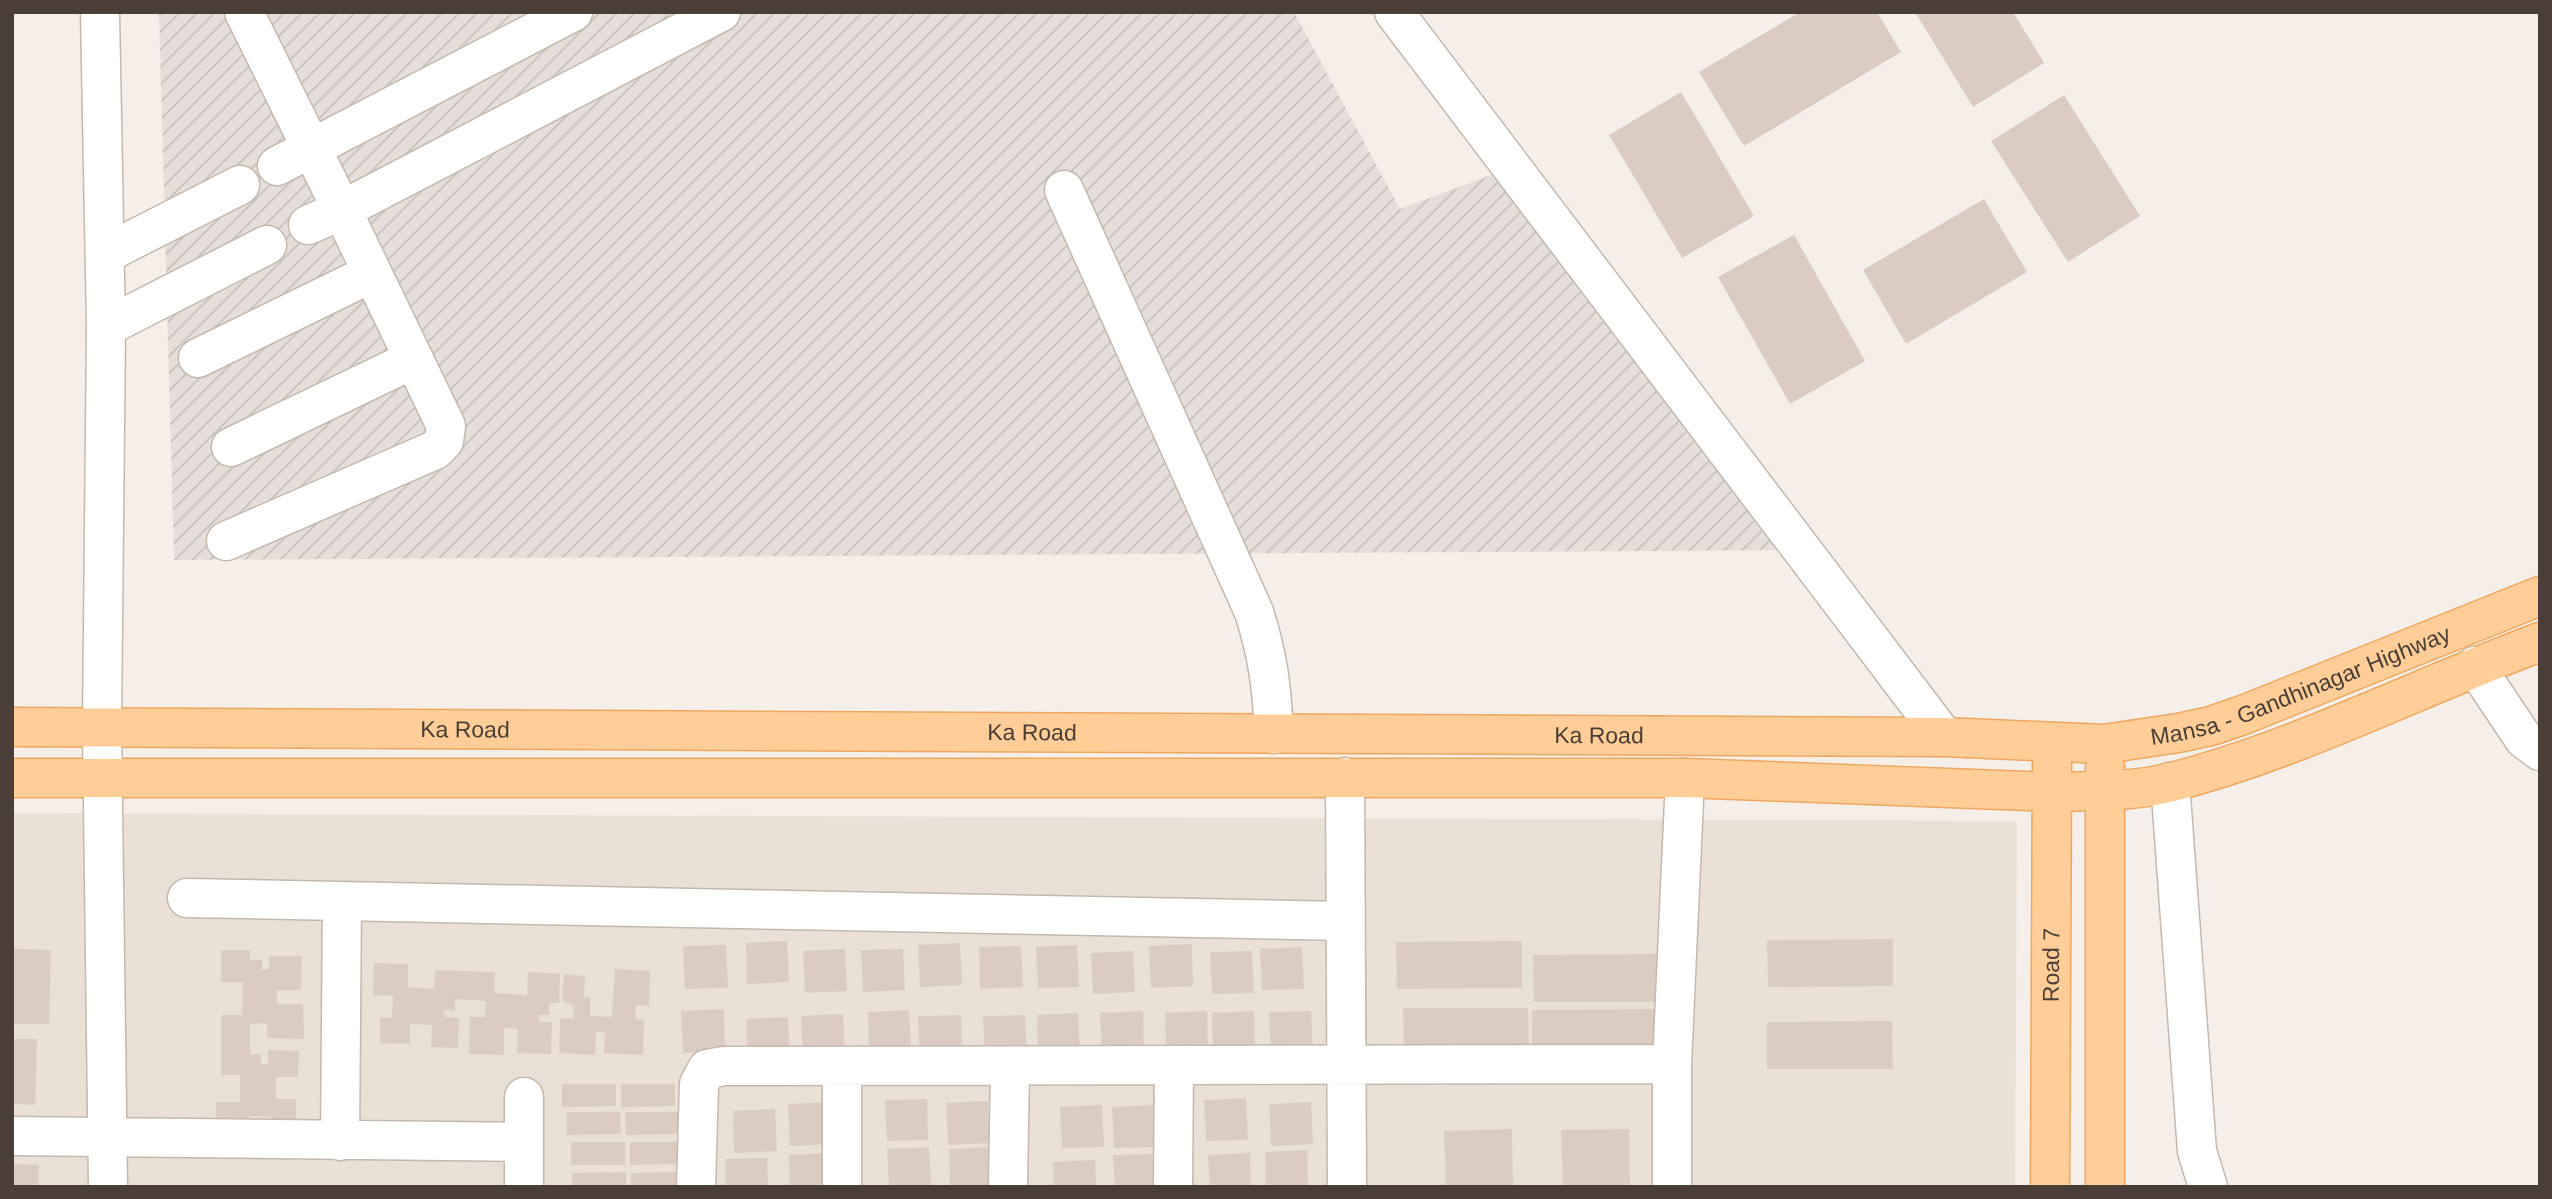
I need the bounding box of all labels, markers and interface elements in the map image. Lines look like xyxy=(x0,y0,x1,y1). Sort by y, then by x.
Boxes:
street label: Mansa - Gandhinagar Highway xyxy=(2149,620,2454,750)
street label: Ka Road xyxy=(420,716,510,743)
street label: Ka Road xyxy=(987,719,1077,746)
street label: Ka Road xyxy=(1554,722,1644,748)
street label: Road 7 xyxy=(2038,928,2064,1002)

